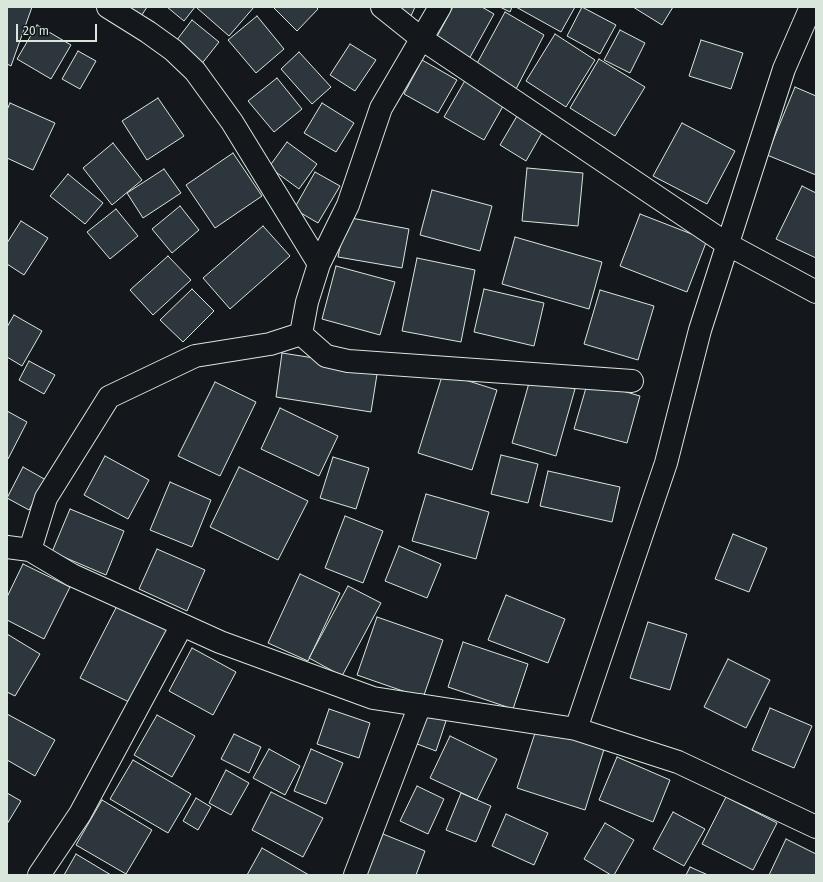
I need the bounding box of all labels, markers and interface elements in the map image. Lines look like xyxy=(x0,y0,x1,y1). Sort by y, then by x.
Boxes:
scale bar xyxy=(18,16,99,42)
text: 20 m xyxy=(23,24,49,38)

